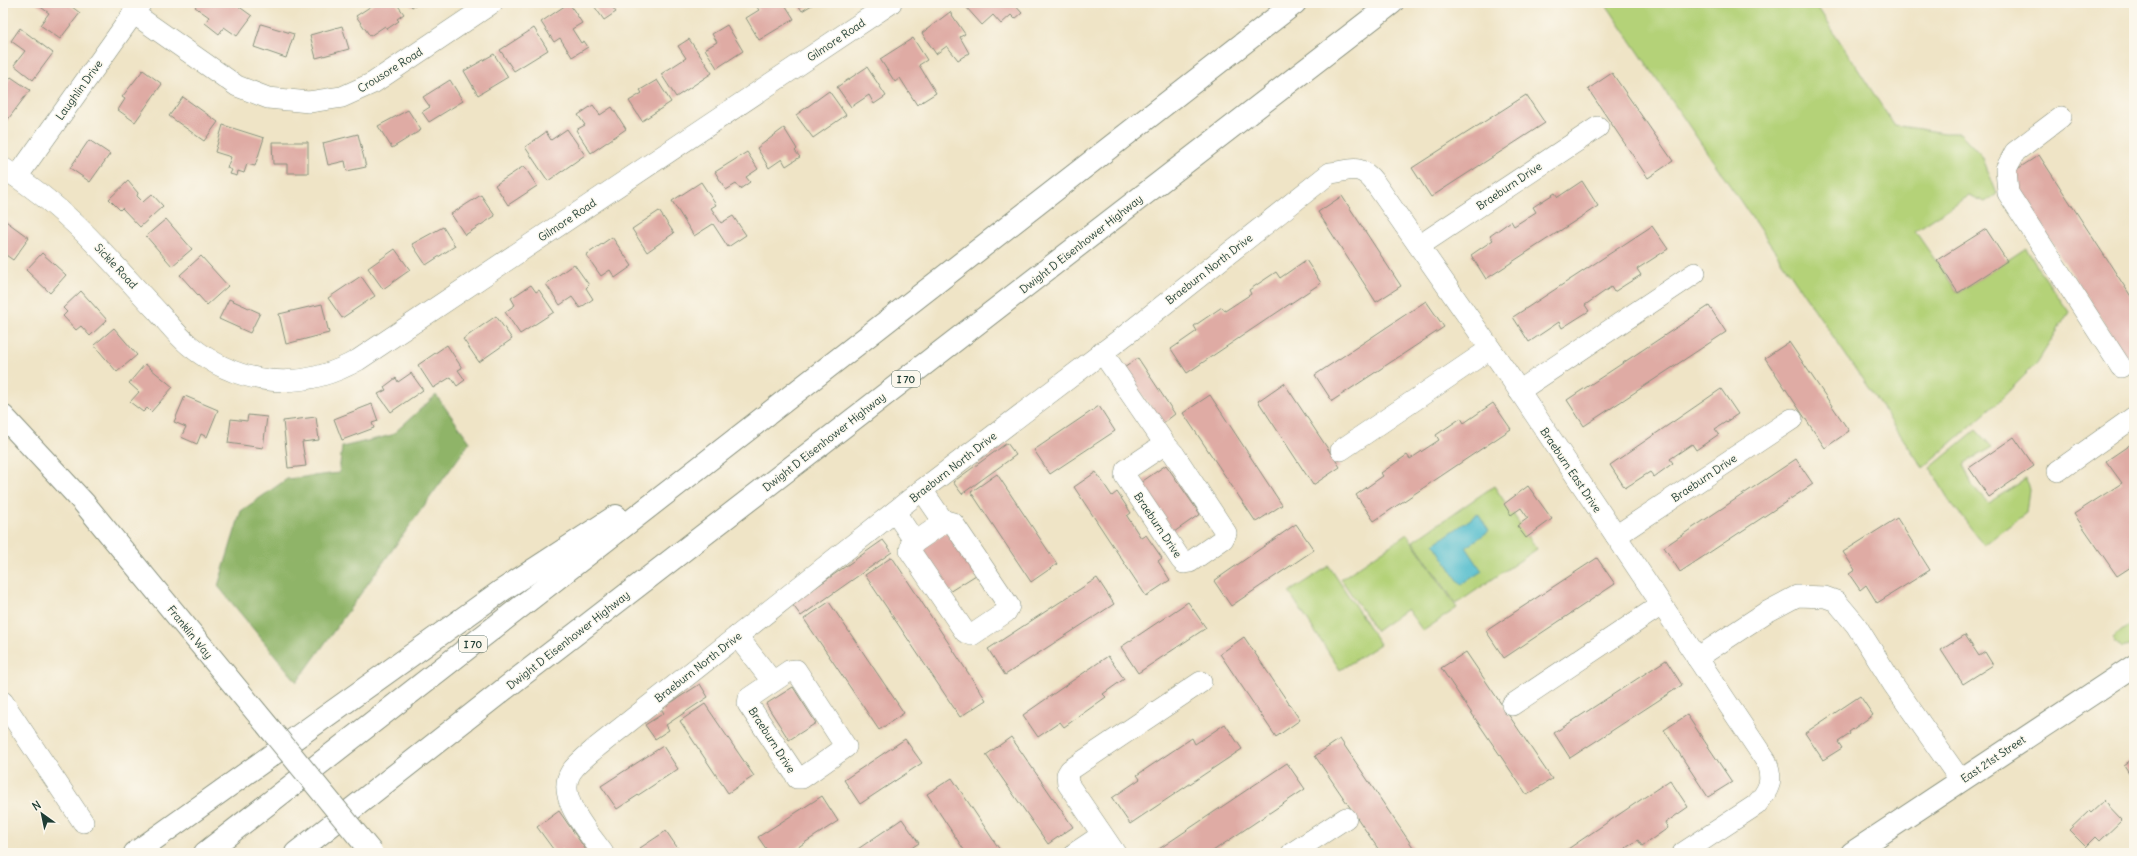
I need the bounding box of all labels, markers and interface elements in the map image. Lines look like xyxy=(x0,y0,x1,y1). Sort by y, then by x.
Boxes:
street label: Gilmore Road xyxy=(804,15,868,65)
street label: Crousore Road xyxy=(355,44,425,96)
street label: Laughlin Drive xyxy=(52,57,106,123)
street label: Braeburn Drive xyxy=(1474,159,1544,213)
street label: Dwight D Eisenhower Highway xyxy=(1017,192,1145,296)
street label: Gilmore Road xyxy=(535,195,599,245)
street label: Braeburn North Drive xyxy=(1163,231,1255,307)
street label: Sickle Road xyxy=(92,241,141,292)
road number: I 70 xyxy=(892,371,920,387)
street label: Dwight D Eisenhower Highway xyxy=(760,390,888,494)
street label: Braeburn East Drive xyxy=(1537,425,1605,515)
street label: Braeburn North Drive xyxy=(907,429,999,505)
street label: Braeburn Drive xyxy=(1669,451,1739,505)
street label: Braeburn Drive xyxy=(1131,490,1185,560)
street label: Dwight D Eisenhower Highway xyxy=(504,588,632,692)
street label: Franklin Way xyxy=(164,603,216,661)
street label: Braeburn North Drive xyxy=(652,629,744,705)
road number: I 70 xyxy=(459,636,487,652)
street label: Braeburn Drive xyxy=(746,704,799,776)
street label: East 21st Street xyxy=(1958,732,2028,786)
north arrow xyxy=(22,794,62,834)
text: N xyxy=(30,798,44,814)

